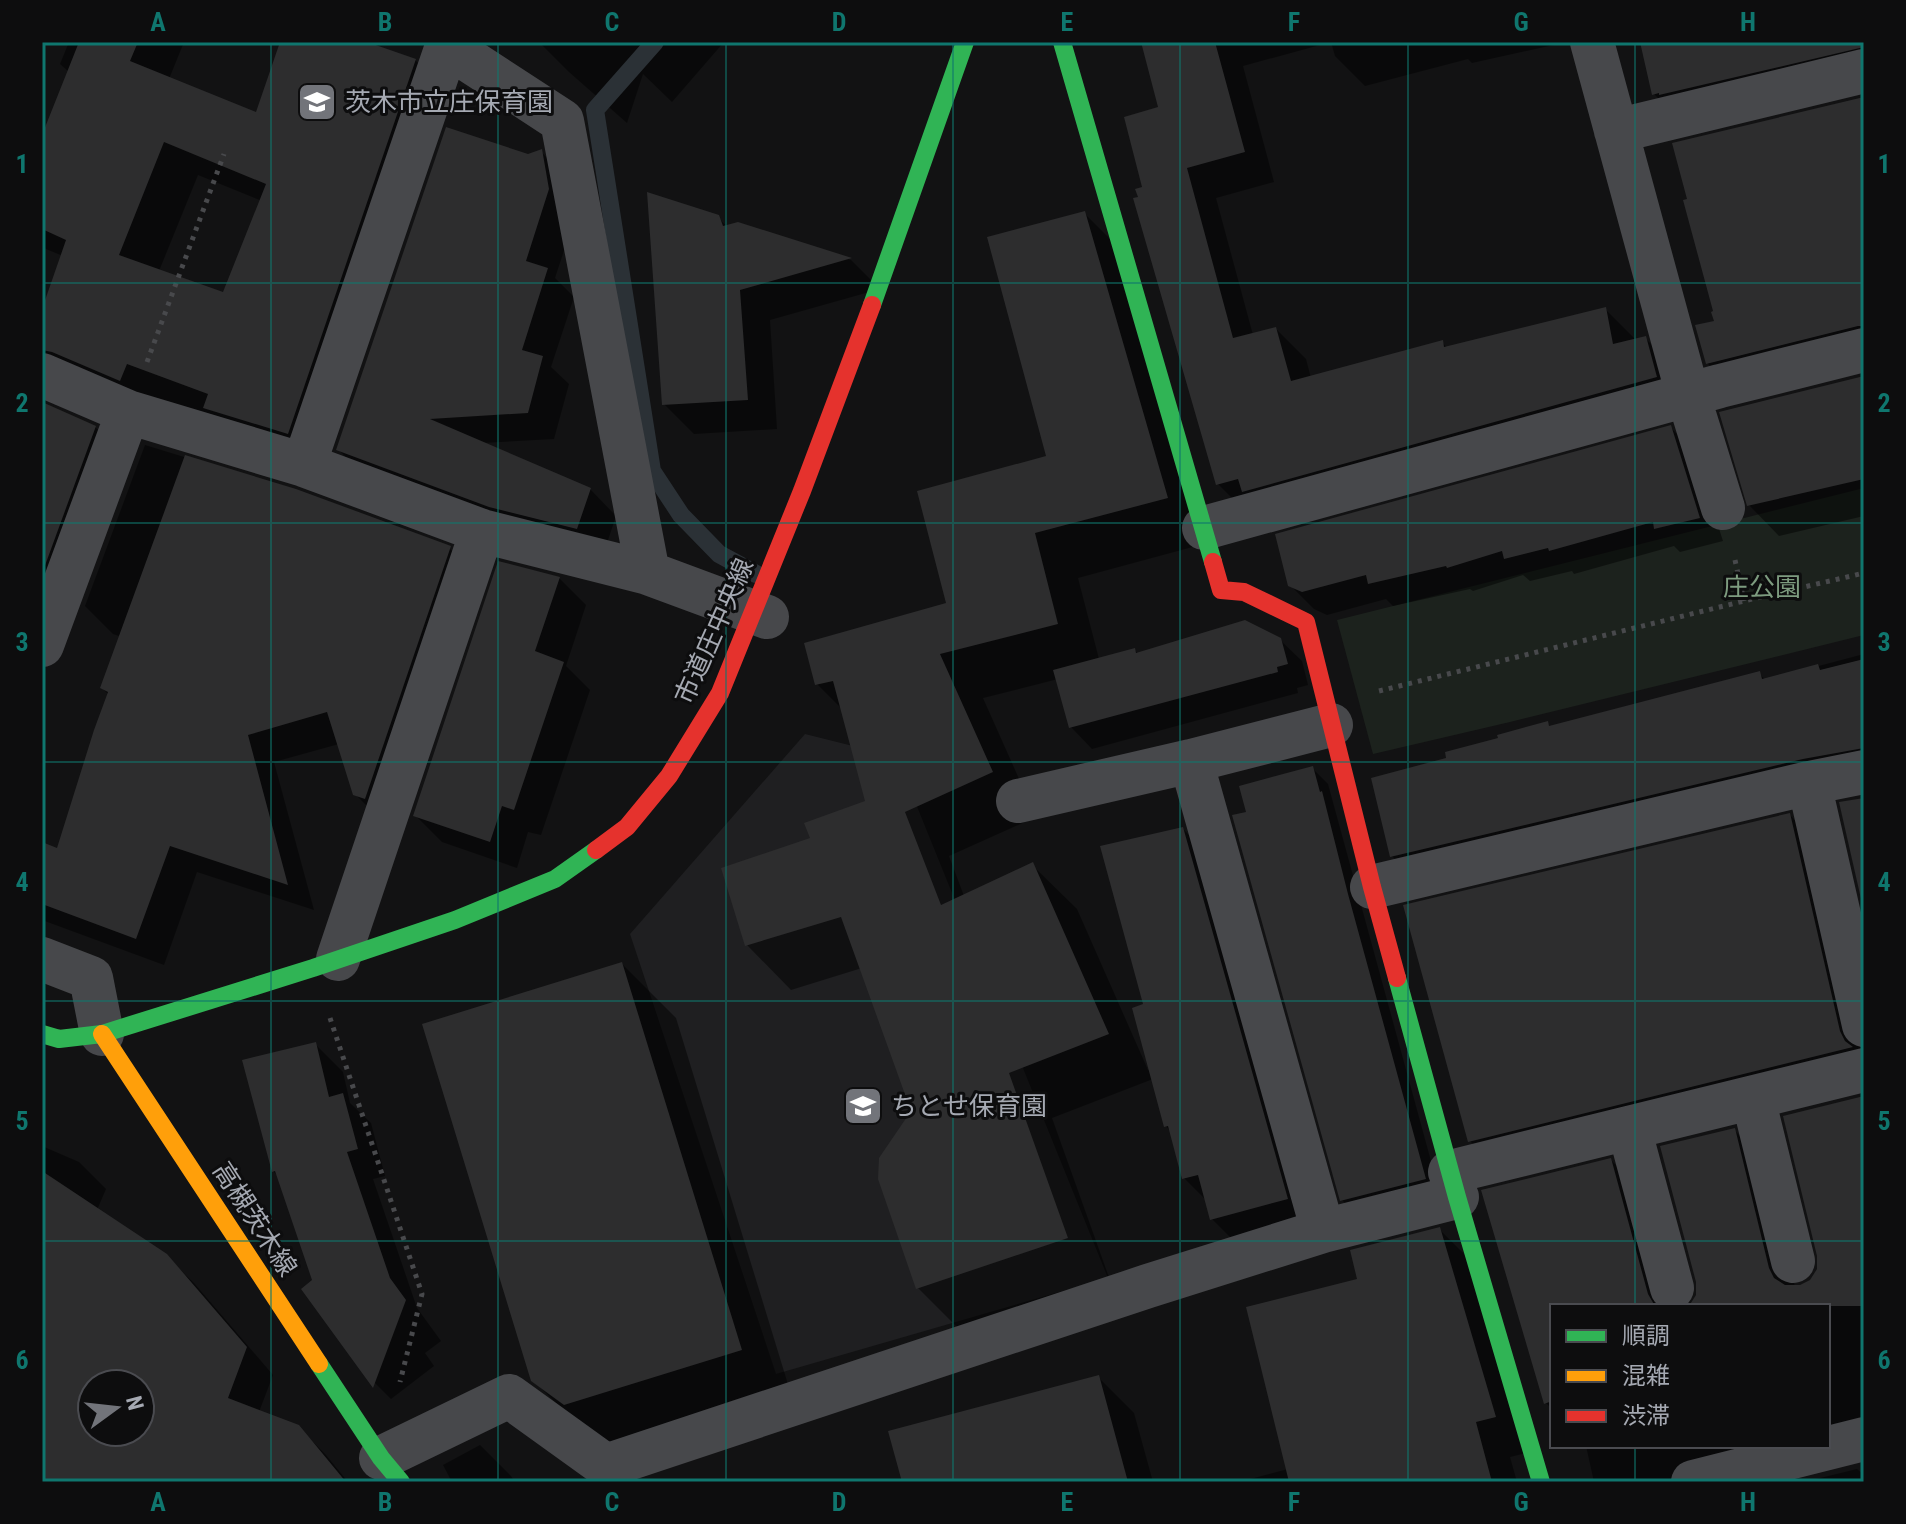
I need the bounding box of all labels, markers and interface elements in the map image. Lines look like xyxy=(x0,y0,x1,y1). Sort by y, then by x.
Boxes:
text: A xyxy=(150,7,166,37)
text: B xyxy=(378,7,392,37)
text: C xyxy=(605,7,620,37)
text: D xyxy=(832,7,846,37)
text: E xyxy=(1061,7,1074,37)
text: F xyxy=(1288,7,1300,37)
text: G xyxy=(1513,7,1529,37)
text: H xyxy=(1740,7,1756,37)
school or university icon: 茨木市立庄保育園 xyxy=(296,81,338,123)
place label: 茨木市立庄保育園 xyxy=(345,87,553,117)
text: 1 xyxy=(15,149,29,179)
text: 1 xyxy=(1877,149,1891,179)
text: 2 xyxy=(15,388,29,418)
text: 2 xyxy=(1877,388,1891,418)
street label: 市道庄中央線 xyxy=(669,554,759,708)
park label: 庄公園 xyxy=(1723,572,1801,602)
text: 3 xyxy=(15,627,29,657)
text: 3 xyxy=(1877,627,1891,657)
text: 4 xyxy=(15,867,29,897)
text: 4 xyxy=(1877,867,1891,897)
school or university icon: ちとせ保育園 xyxy=(842,1085,884,1127)
place label: ちとせ保育園 xyxy=(891,1091,1047,1121)
text: 5 xyxy=(15,1106,29,1136)
text: 5 xyxy=(1877,1106,1891,1136)
street label: 高槻茨木線 xyxy=(207,1156,303,1282)
legend xyxy=(1550,1304,1830,1448)
text: 順調 xyxy=(1622,1322,1670,1350)
text: 6 xyxy=(15,1345,29,1375)
text: 6 xyxy=(1877,1345,1891,1375)
text: 混雑 xyxy=(1622,1362,1670,1390)
north arrow xyxy=(76,1368,156,1448)
text: N xyxy=(121,1393,149,1413)
text: 渋滞 xyxy=(1622,1402,1670,1430)
text: A xyxy=(150,1487,166,1517)
text: B xyxy=(378,1487,392,1517)
text: C xyxy=(605,1487,620,1517)
text: D xyxy=(832,1487,846,1517)
text: E xyxy=(1061,1487,1074,1517)
text: F xyxy=(1288,1487,1300,1517)
text: G xyxy=(1513,1487,1529,1517)
text: H xyxy=(1740,1487,1756,1517)

